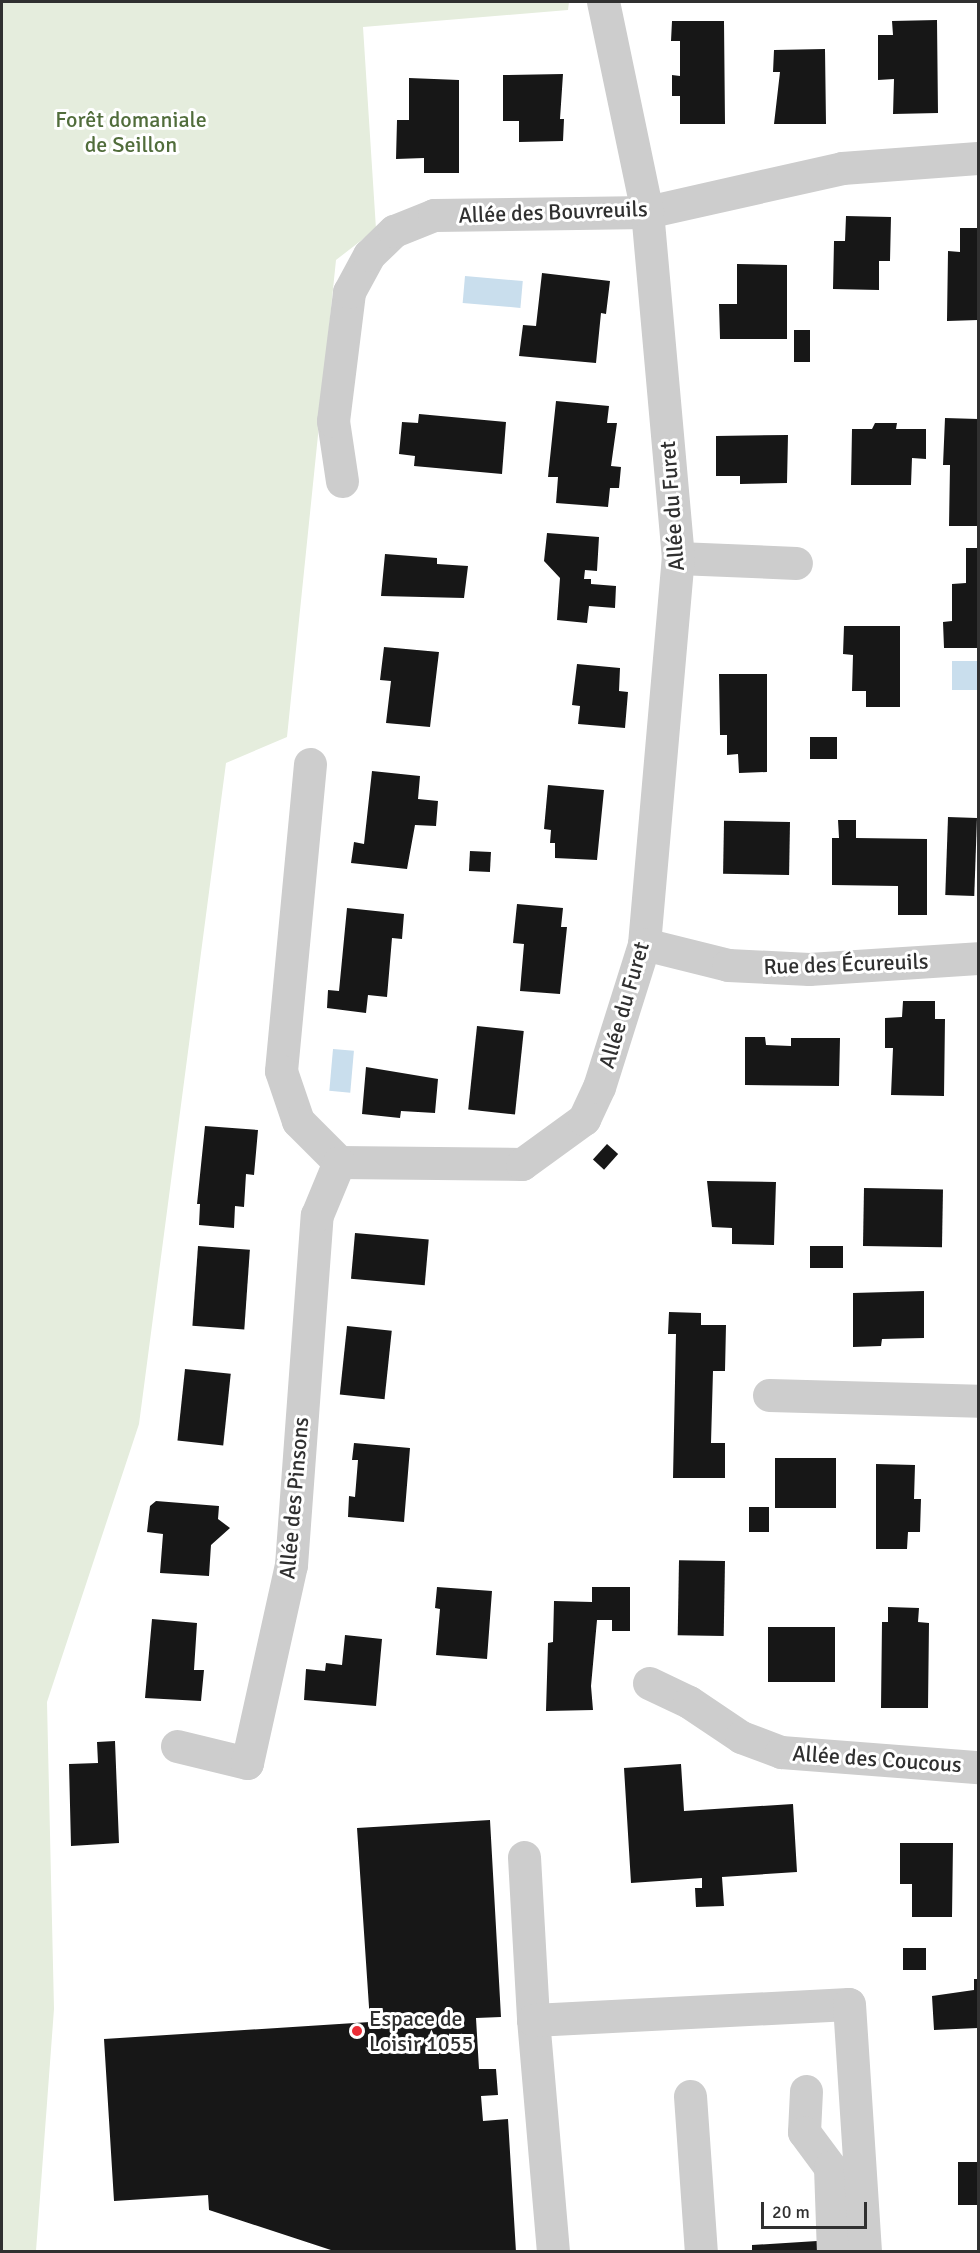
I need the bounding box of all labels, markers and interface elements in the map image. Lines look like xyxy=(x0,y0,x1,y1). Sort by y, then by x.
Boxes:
park label: Forêt domaniale de Seillon xyxy=(55,106,207,158)
street label: Allée des Bouvreuils xyxy=(458,196,648,228)
street label: Allée du Furet xyxy=(654,440,690,572)
street label: Allée du Furet xyxy=(593,939,655,1071)
street label: Rue des Écureuils xyxy=(763,948,929,980)
street label: Allée des Pinsons xyxy=(274,1416,314,1580)
street label: Allée des Coucous xyxy=(791,1740,963,1778)
place label: Espace de Loisir 1055 xyxy=(369,2005,473,2056)
marker: Espace de Loisir 1055 xyxy=(350,2024,364,2038)
scale bar xyxy=(764,2190,870,2228)
text: 20 m xyxy=(772,2201,810,2223)

